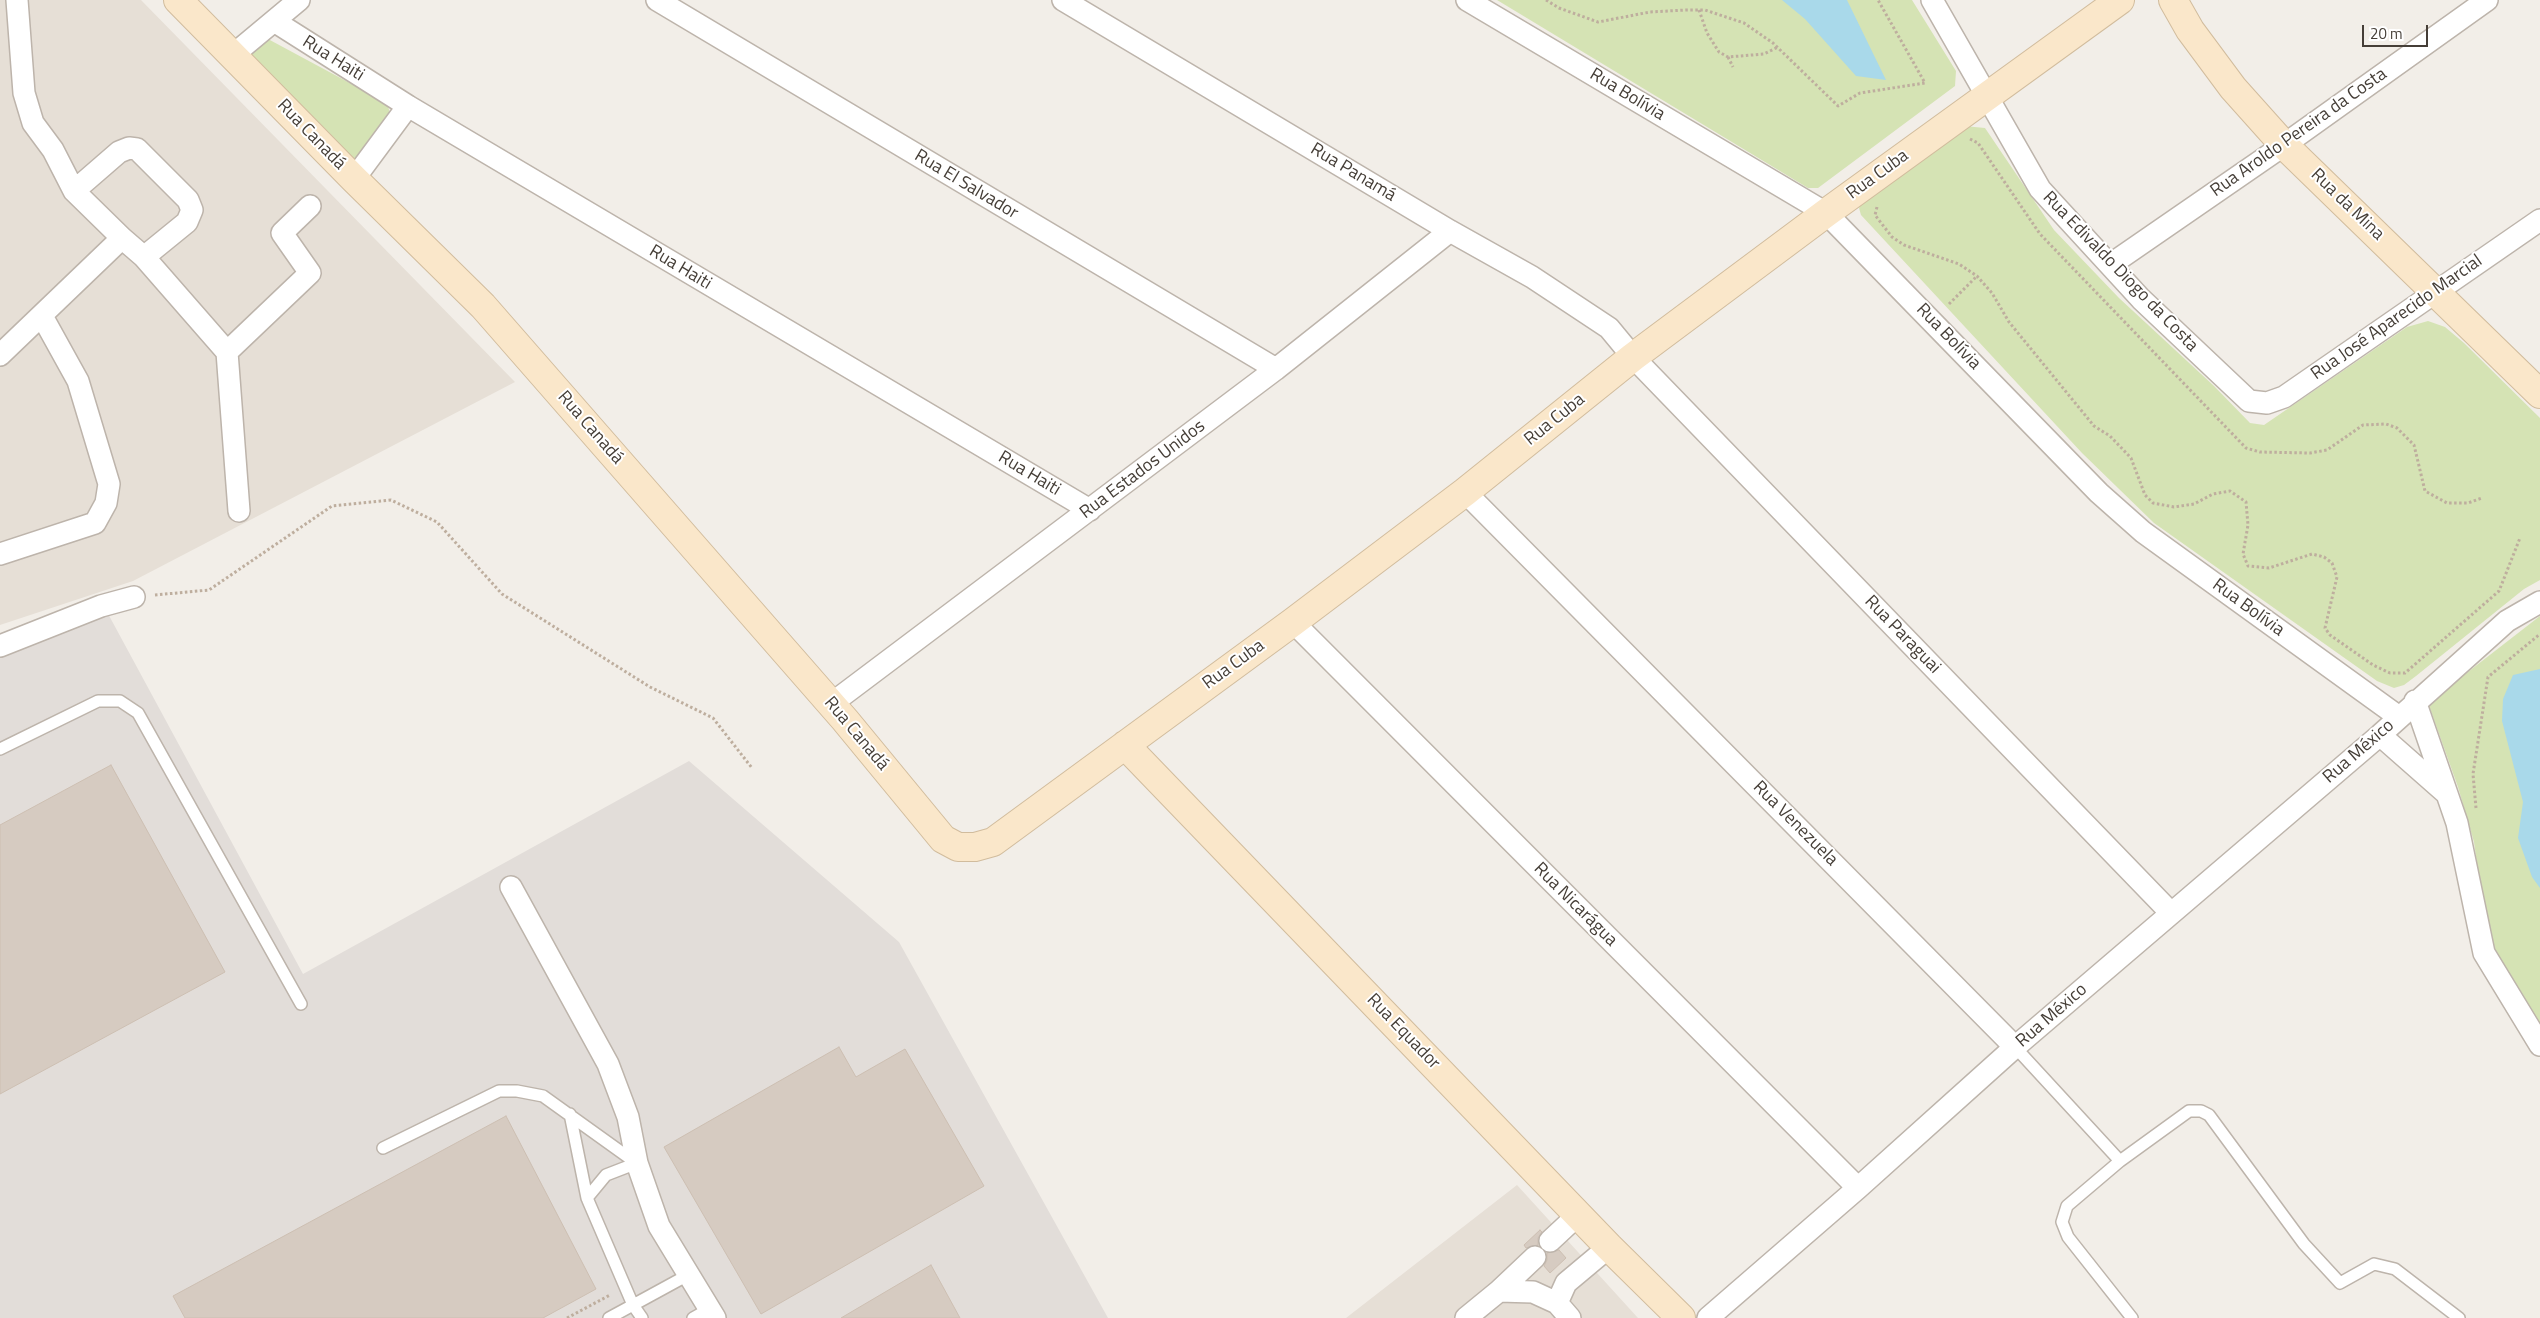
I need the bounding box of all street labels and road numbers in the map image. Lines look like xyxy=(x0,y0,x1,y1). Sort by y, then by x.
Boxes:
street label: Rua Haiti xyxy=(298,32,368,86)
street label: Rua Bolívia xyxy=(1585,64,1669,126)
street label: Rua Aroldo Pereira da Costa xyxy=(2207,64,2391,202)
street label: Rua Canadá xyxy=(272,95,350,175)
street label: Rua Panamá xyxy=(1306,139,1400,207)
street label: Rua Cuba xyxy=(1843,145,1913,205)
street label: Rua El Salvador xyxy=(910,146,1022,224)
street label: Rua da Mina xyxy=(2306,165,2388,245)
street label: Rua Edivaldo Diogo da Costa xyxy=(2038,187,2202,357)
street label: Rua Haiti xyxy=(645,241,715,295)
street label: Rua José Aparecido Marcial xyxy=(2307,251,2487,385)
street label: Rua Bolívia xyxy=(1911,299,1985,375)
street label: Rua Canadá xyxy=(552,387,628,469)
street label: Rua Cuba xyxy=(1521,389,1589,451)
street label: Rua Estados Unidos xyxy=(1076,416,1210,524)
street label: Rua Haiti xyxy=(994,447,1064,501)
street label: Rua Bolívia xyxy=(2208,575,2288,641)
street label: Rua Paraguai xyxy=(1859,591,1945,679)
street label: Rua Cuba xyxy=(1199,635,1269,695)
street label: Rua Canadá xyxy=(819,693,893,775)
street label: Rua México xyxy=(2319,715,2399,789)
street label: Rua Venezuela xyxy=(1748,777,1842,871)
street label: Rua Nicarágua xyxy=(1529,859,1621,951)
street label: Rua México xyxy=(2012,979,2092,1053)
street label: Rua Equador xyxy=(1362,990,1444,1074)

